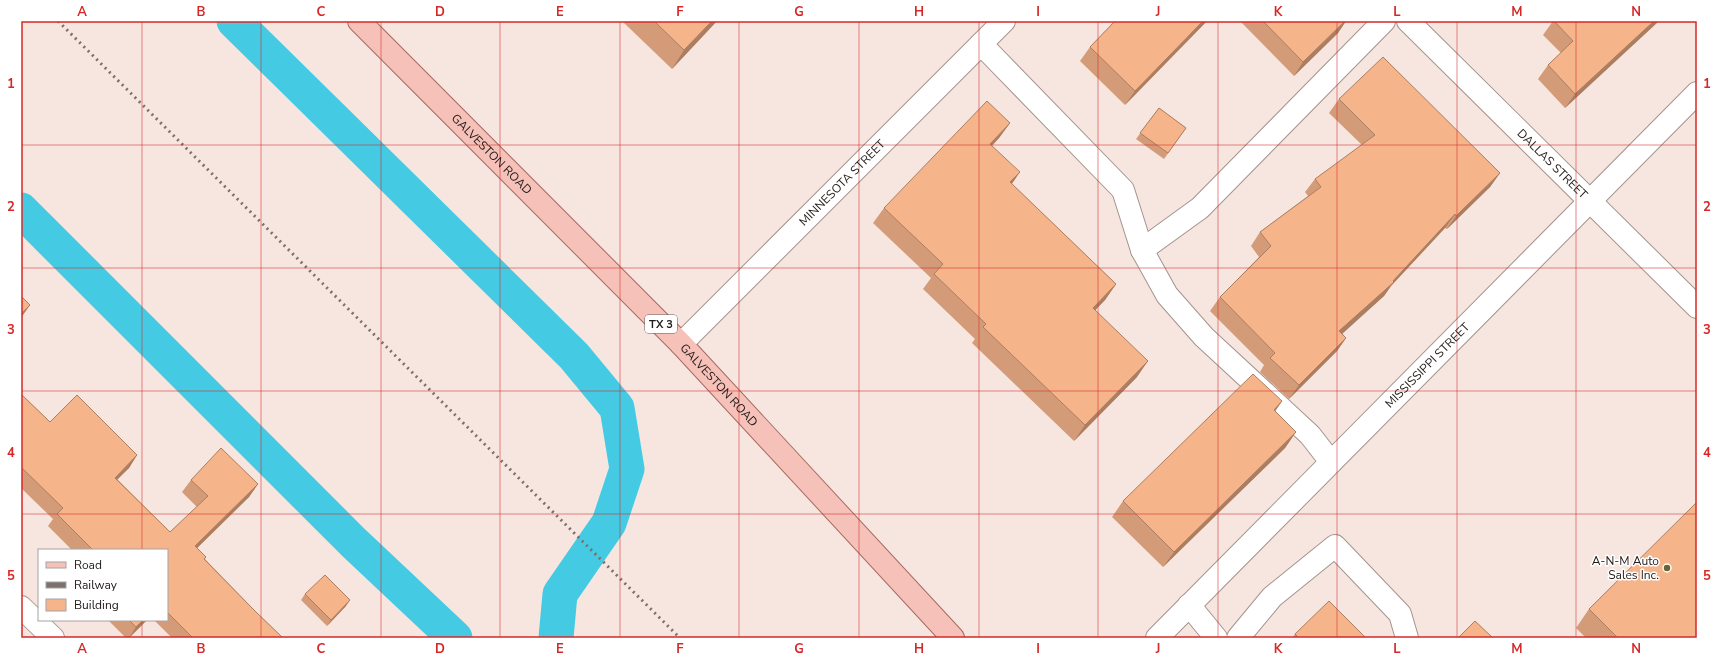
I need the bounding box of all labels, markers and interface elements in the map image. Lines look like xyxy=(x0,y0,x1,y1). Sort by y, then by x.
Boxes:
text: A xyxy=(77,3,87,21)
text: B xyxy=(197,3,206,21)
text: C xyxy=(317,3,326,21)
text: D xyxy=(435,3,445,21)
text: E xyxy=(556,3,564,21)
text: F xyxy=(676,3,684,21)
text: G xyxy=(794,3,804,21)
text: H xyxy=(914,3,924,21)
text: I xyxy=(1036,3,1040,21)
text: J xyxy=(1155,3,1160,21)
text: K xyxy=(1274,3,1283,21)
text: L xyxy=(1393,3,1401,21)
text: M xyxy=(1511,3,1523,21)
text: N xyxy=(1631,3,1641,21)
text: 1 xyxy=(7,75,15,93)
text: 1 xyxy=(1703,75,1711,93)
street label: GALVESTON ROAD xyxy=(448,110,536,198)
street label: DALLAS STREET xyxy=(1514,125,1592,203)
street label: MINNESOTA STREET xyxy=(796,136,889,229)
text: 2 xyxy=(7,198,15,216)
text: 2 xyxy=(1703,198,1711,216)
road number: TX 3 xyxy=(645,315,677,333)
street label: MISSISSIPPI STREET xyxy=(1381,319,1474,411)
text: 3 xyxy=(7,321,15,339)
text: 3 xyxy=(1703,321,1711,339)
street label: GALVESTON ROAD xyxy=(676,340,762,430)
text: 4 xyxy=(7,444,15,462)
text: 4 xyxy=(1703,444,1711,462)
legend xyxy=(38,549,168,621)
place label: A-N-M Auto Sales Inc. xyxy=(1592,553,1659,583)
text: Road xyxy=(74,557,102,573)
marker: A-N-M Auto Sales Inc. xyxy=(1662,563,1672,573)
text: 5 xyxy=(7,567,15,585)
text: 5 xyxy=(1703,567,1711,585)
text: Railway xyxy=(74,577,118,593)
text: Building xyxy=(74,597,119,613)
text: A xyxy=(77,640,87,658)
text: B xyxy=(197,640,206,658)
text: C xyxy=(317,640,326,658)
text: D xyxy=(435,640,445,658)
text: E xyxy=(556,640,564,658)
text: F xyxy=(676,640,684,658)
text: G xyxy=(794,640,804,658)
text: H xyxy=(914,640,924,658)
text: I xyxy=(1036,640,1040,658)
text: J xyxy=(1155,640,1160,658)
text: K xyxy=(1274,640,1283,658)
text: L xyxy=(1393,640,1401,658)
text: M xyxy=(1511,640,1523,658)
text: N xyxy=(1631,640,1641,658)

